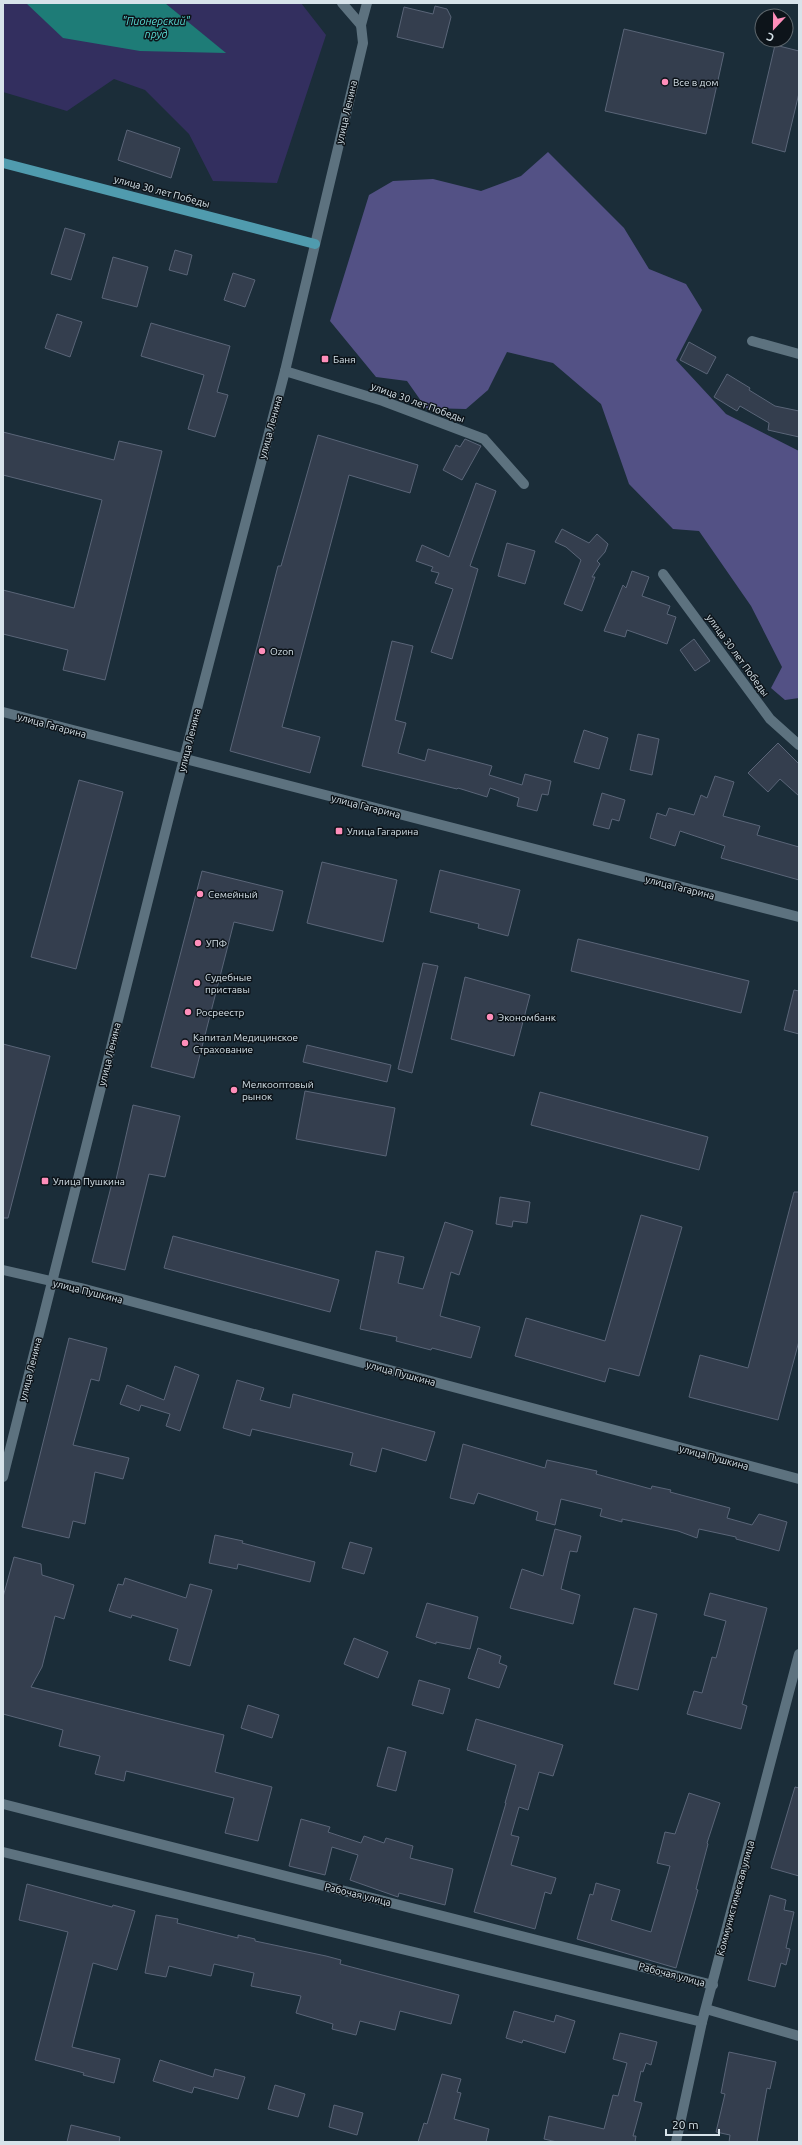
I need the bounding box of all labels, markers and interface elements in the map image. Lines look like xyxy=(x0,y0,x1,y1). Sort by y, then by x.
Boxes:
north arrow xyxy=(754,8,794,48)
water label: "Пионерский" пруд xyxy=(122,15,191,40)
text: С xyxy=(765,30,776,44)
marker: Все в дом xyxy=(660,77,670,87)
place label: Все в дом xyxy=(673,77,719,88)
street label: улица Ленина xyxy=(334,79,359,145)
street label: улица 30 лет Победы xyxy=(113,173,211,210)
marker: Баня xyxy=(320,354,330,364)
place label: Баня xyxy=(333,354,356,365)
street label: улица 30 лет Победы xyxy=(370,380,466,425)
street label: улица Ленина xyxy=(257,394,284,460)
street label: улица 30 лет Победы xyxy=(704,612,771,698)
marker: Ozon xyxy=(257,646,267,656)
place label: Ozon xyxy=(270,646,294,657)
street label: улица Ленина xyxy=(176,707,203,773)
street label: улица Гагарина xyxy=(16,711,88,740)
street label: улица Гагарина xyxy=(330,793,402,820)
marker: Улица Гагарина xyxy=(334,826,344,836)
place label: Улица Гагарина xyxy=(347,826,418,837)
street label: улица Гагарина xyxy=(644,874,716,901)
marker: Семейный xyxy=(195,889,205,899)
place label: Семейный xyxy=(208,889,258,900)
marker: УПФ xyxy=(193,938,203,948)
place label: УПФ xyxy=(206,938,228,949)
place label: Судебные приставы xyxy=(205,972,252,995)
marker: Судебные приставы xyxy=(192,978,202,988)
marker: Росреестр xyxy=(183,1007,193,1017)
place label: Росреестр xyxy=(196,1007,244,1018)
marker: Экономбанк xyxy=(485,1012,495,1022)
place label: Экономбанк xyxy=(498,1012,556,1023)
street label: улица Ленина xyxy=(96,1021,123,1087)
place label: Капитал Медицинское Страхование xyxy=(193,1032,298,1055)
marker: Капитал Медицинское Страхование xyxy=(180,1038,190,1048)
place label: Мелкооптовый рынок xyxy=(242,1079,314,1102)
marker: Мелкооптовый рынок xyxy=(229,1085,239,1095)
marker: Улица Пушкина xyxy=(40,1176,50,1186)
place label: Улица Пушкина xyxy=(53,1176,125,1187)
street label: улица Пушкина xyxy=(52,1277,124,1305)
street label: улица Ленина xyxy=(17,1336,44,1402)
street label: улица Пушкина xyxy=(365,1359,437,1388)
street label: улица Пушкина xyxy=(678,1443,750,1472)
street label: Коммунистическая улица xyxy=(715,1839,756,1957)
street label: Рабочая улица xyxy=(323,1881,392,1908)
street label: Рабочая улица xyxy=(638,1960,706,1989)
scale bar xyxy=(666,2111,719,2137)
text: 20 m xyxy=(672,2118,699,2131)

